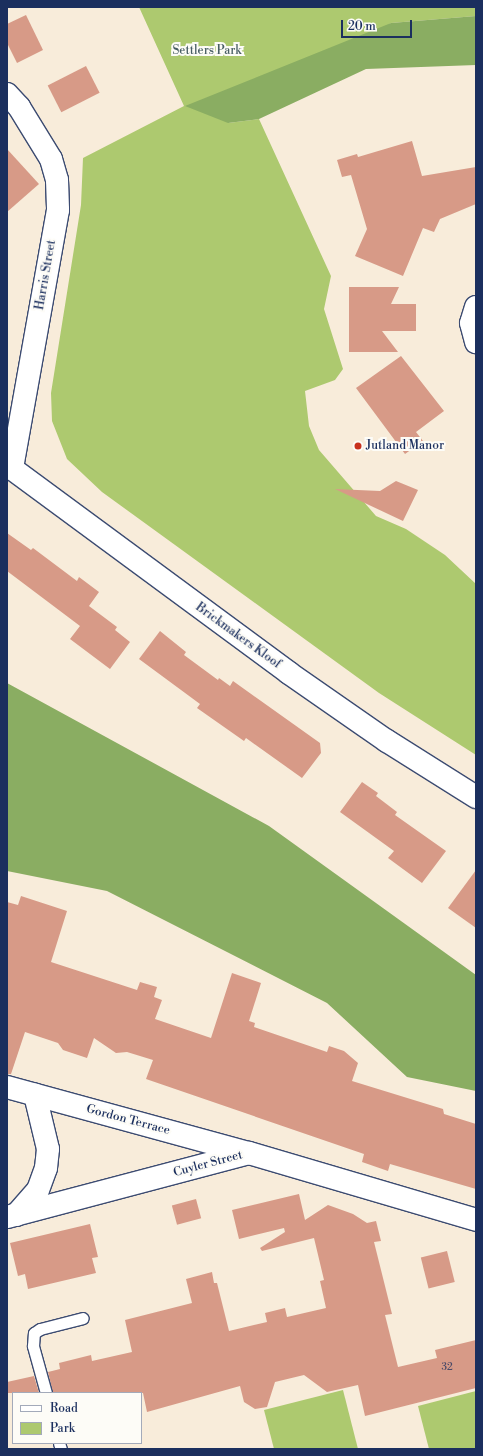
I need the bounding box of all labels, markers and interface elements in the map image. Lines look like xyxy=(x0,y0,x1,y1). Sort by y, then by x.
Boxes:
scale bar xyxy=(343,12,414,38)
text: 20 m xyxy=(348,19,376,34)
park label: Settlers Park xyxy=(172,44,242,58)
street label: Harris Street xyxy=(33,239,59,311)
place label: Jutland Manor xyxy=(366,439,444,453)
marker: Jutland Manor xyxy=(353,441,363,451)
street label: Brickmakers Kloof xyxy=(193,600,283,672)
street label: Gordon Terrace xyxy=(85,1102,171,1138)
street label: Cuyler Street xyxy=(172,1148,244,1180)
house number: 32 xyxy=(441,1362,453,1374)
legend xyxy=(12,1392,142,1444)
text: Road xyxy=(50,1401,78,1416)
text: Park xyxy=(50,1421,75,1436)

